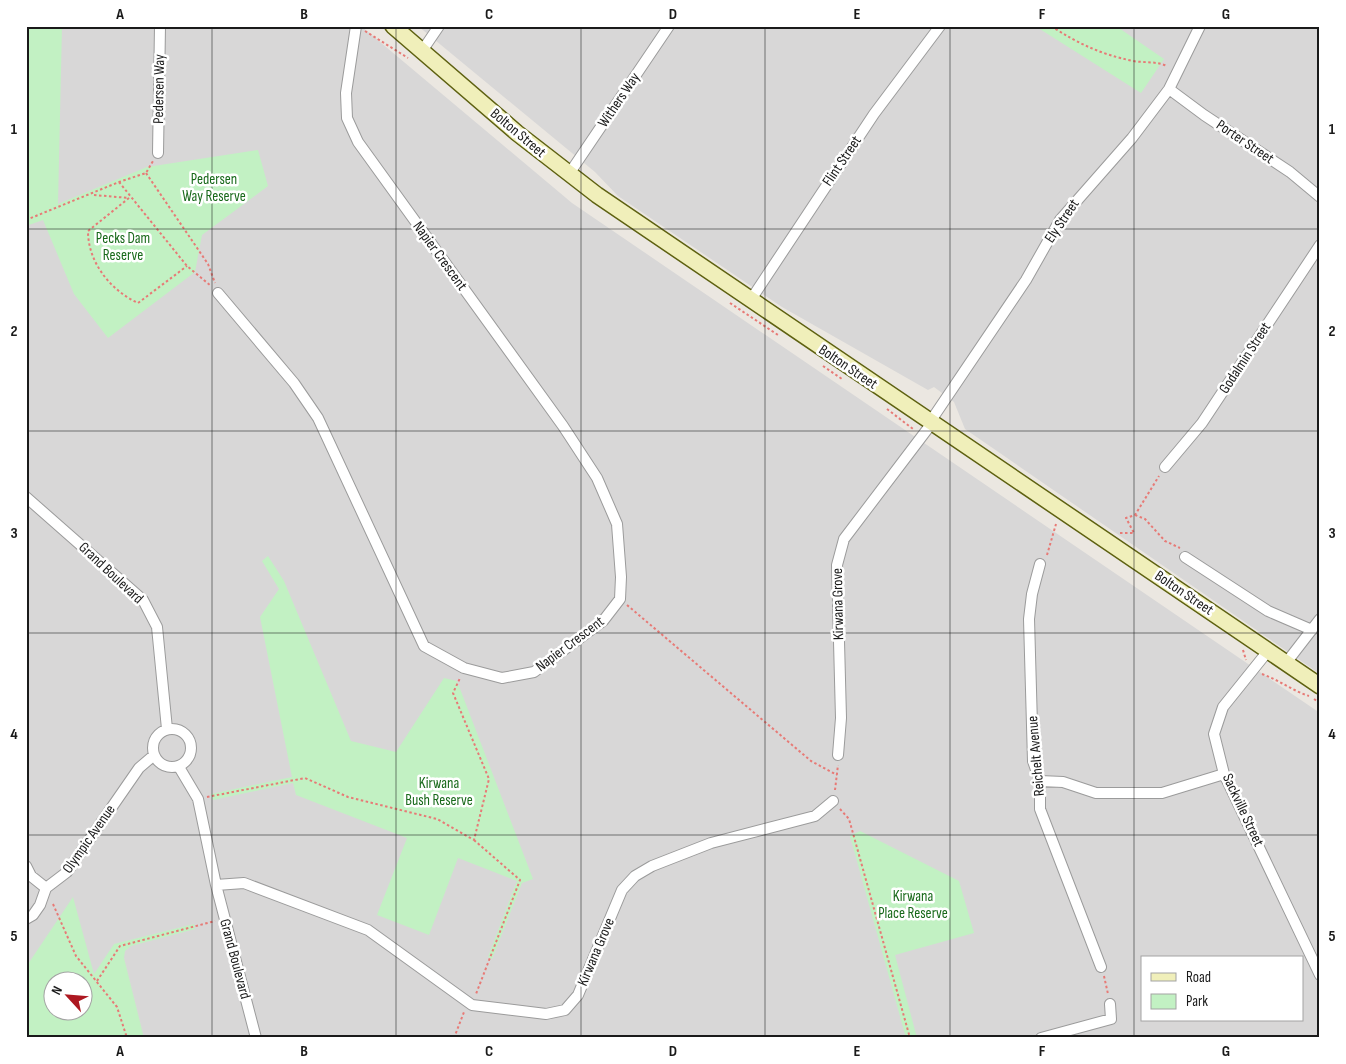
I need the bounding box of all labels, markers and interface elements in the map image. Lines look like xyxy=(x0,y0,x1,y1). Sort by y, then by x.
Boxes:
text: A xyxy=(115,5,124,24)
text: B xyxy=(300,5,308,24)
text: C xyxy=(485,5,493,24)
text: D xyxy=(669,5,677,24)
text: E xyxy=(854,5,861,24)
text: F xyxy=(1039,5,1046,24)
text: G xyxy=(1222,5,1230,24)
street label: Pedersen Way xyxy=(149,54,169,124)
street label: Withers Way xyxy=(594,69,644,131)
street label: Bolton Street xyxy=(486,104,550,162)
street label: Porter Street xyxy=(1212,116,1278,169)
text: 1 xyxy=(11,120,18,139)
text: 1 xyxy=(1329,120,1336,139)
street label: Flint Street xyxy=(818,132,866,190)
park label: Pedersen Way Reserve xyxy=(182,170,246,206)
street label: Ely Street xyxy=(1040,195,1084,247)
street label: Napier Crescent xyxy=(409,218,472,295)
park label: Pecks Dam Reserve xyxy=(96,229,150,265)
street label: Godalmin Street xyxy=(1215,318,1275,397)
text: 2 xyxy=(10,322,18,341)
text: 2 xyxy=(1328,322,1336,341)
street label: Bolton Street xyxy=(815,340,881,394)
text: 3 xyxy=(10,524,18,543)
text: 3 xyxy=(1328,524,1336,543)
street label: Grand Boulevard xyxy=(75,538,147,608)
street label: Bolton Street xyxy=(1151,566,1217,620)
street label: Kirwana Grove xyxy=(828,568,848,640)
street label: Napier Crescent xyxy=(532,612,608,676)
street label: Reichelt Avenue xyxy=(1023,715,1049,797)
text: 4 xyxy=(10,725,18,744)
text: 4 xyxy=(1328,725,1336,744)
street label: Sackville Street xyxy=(1218,771,1268,850)
park label: Kirwana Bush Reserve xyxy=(405,774,473,810)
street label: Olympic Avenue xyxy=(58,801,120,877)
park label: Kirwana Place Reserve xyxy=(878,887,948,923)
street label: Kirwana Grove xyxy=(573,915,619,989)
street label: Grand Boulevard xyxy=(215,917,255,1001)
text: 5 xyxy=(10,927,18,946)
text: 5 xyxy=(1328,927,1336,946)
legend xyxy=(1141,956,1304,1022)
text: Road xyxy=(1186,968,1211,987)
north arrow xyxy=(42,972,92,1022)
text: N xyxy=(47,983,66,998)
text: Park xyxy=(1186,992,1208,1011)
text: A xyxy=(115,1042,124,1061)
text: B xyxy=(300,1042,308,1061)
text: C xyxy=(485,1042,493,1061)
text: D xyxy=(669,1042,677,1061)
text: E xyxy=(854,1042,861,1061)
text: F xyxy=(1039,1042,1046,1061)
text: G xyxy=(1222,1042,1230,1061)

